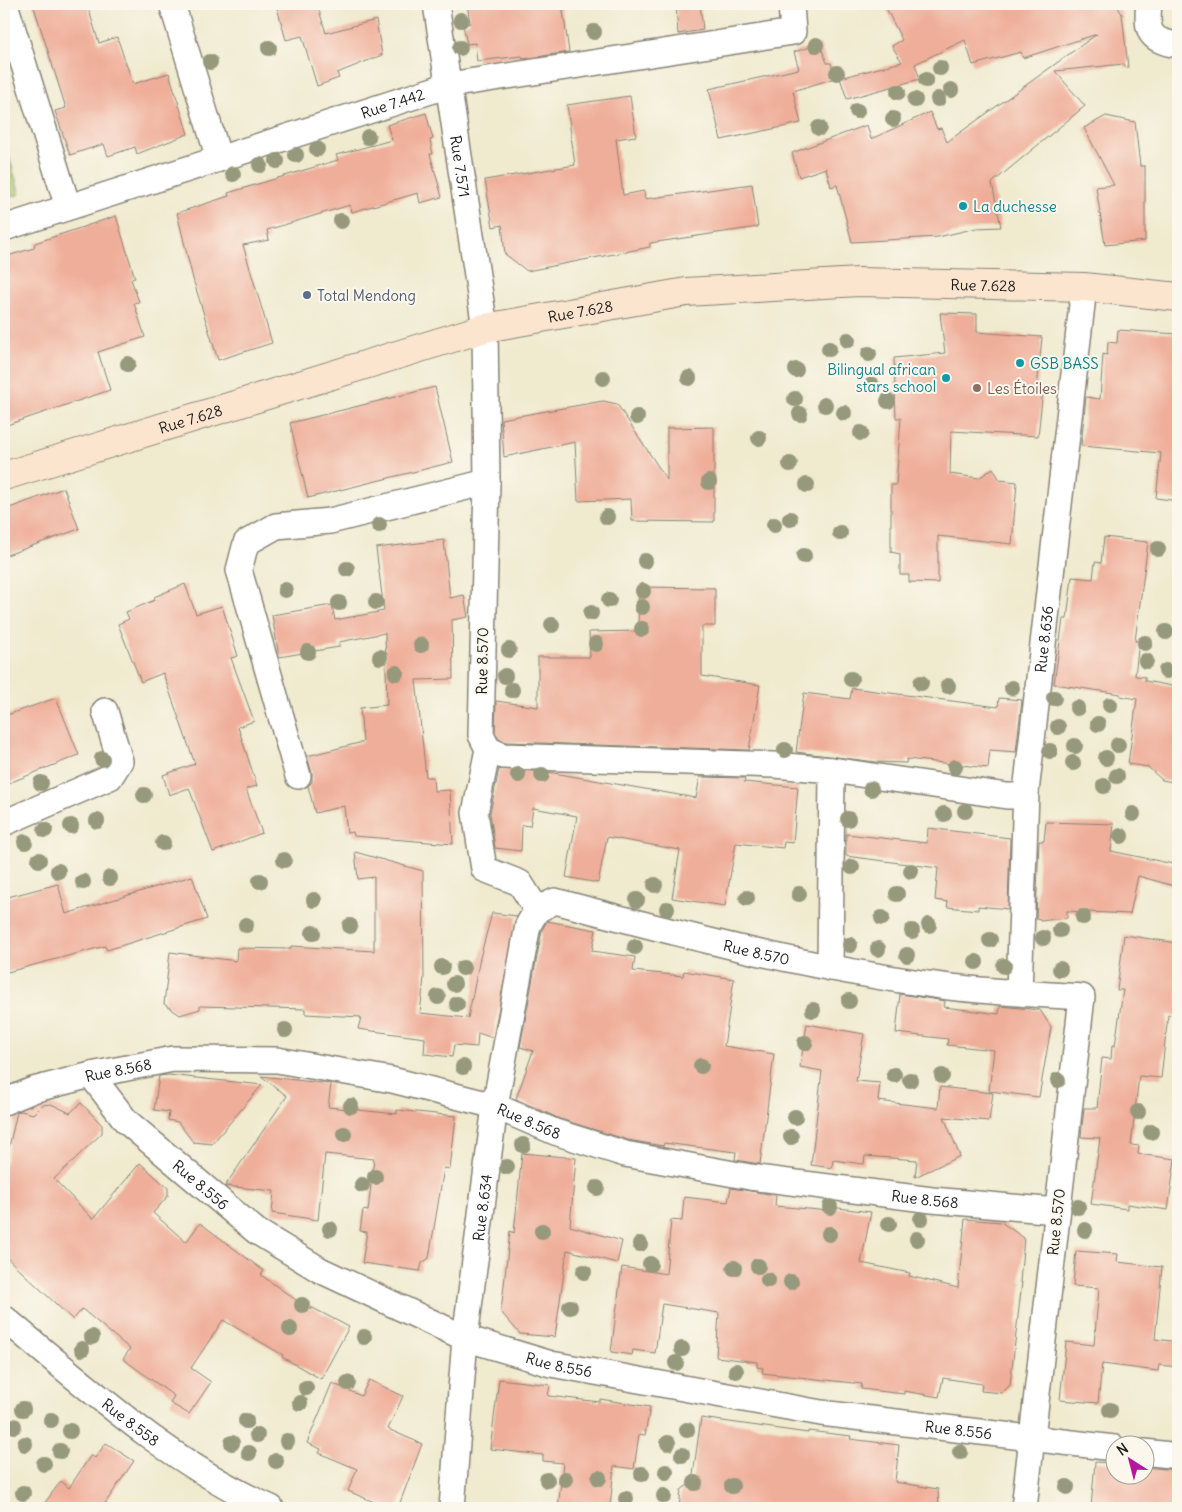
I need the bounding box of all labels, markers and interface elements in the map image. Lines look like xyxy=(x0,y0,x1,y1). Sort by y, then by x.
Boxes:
street label: Rue 7.442 xyxy=(358,84,427,122)
street label: Rue 7.571 xyxy=(446,134,475,198)
place label: La duchesse xyxy=(973,197,1057,216)
marker: La duchesse xyxy=(957,200,969,212)
street label: Rue 7.628 xyxy=(950,275,1016,295)
place label: Total Mendong xyxy=(317,286,416,305)
marker: Total Mendong xyxy=(301,289,313,301)
street label: Rue 7.628 xyxy=(546,296,614,326)
place label: GSB BASS xyxy=(1030,354,1099,373)
marker: GSB BASS xyxy=(1014,357,1026,369)
place label: Bilingual african stars school xyxy=(827,360,936,396)
marker: Bilingual african stars school xyxy=(940,372,952,384)
place label: Les Étoiles xyxy=(987,379,1057,398)
marker: Les Étoiles xyxy=(971,382,983,394)
street label: Rue 7.628 xyxy=(156,400,225,437)
street label: Rue 8.636 xyxy=(1030,605,1057,674)
street label: Rue 8.570 xyxy=(472,627,492,695)
street label: Rue 8.570 xyxy=(721,935,791,969)
street label: Rue 8.568 xyxy=(83,1054,153,1086)
street label: Rue 8.568 xyxy=(494,1099,563,1143)
street label: Rue 8.556 xyxy=(169,1155,233,1213)
street label: Rue 8.634 xyxy=(468,1173,496,1242)
street label: Rue 8.568 xyxy=(890,1185,959,1212)
street label: Rue 8.570 xyxy=(1043,1187,1069,1257)
street label: Rue 8.556 xyxy=(524,1347,594,1381)
street label: Rue 8.558 xyxy=(98,1394,163,1450)
street label: Rue 8.556 xyxy=(924,1416,993,1443)
north arrow xyxy=(1104,1434,1154,1484)
text: N xyxy=(1113,1439,1132,1460)

